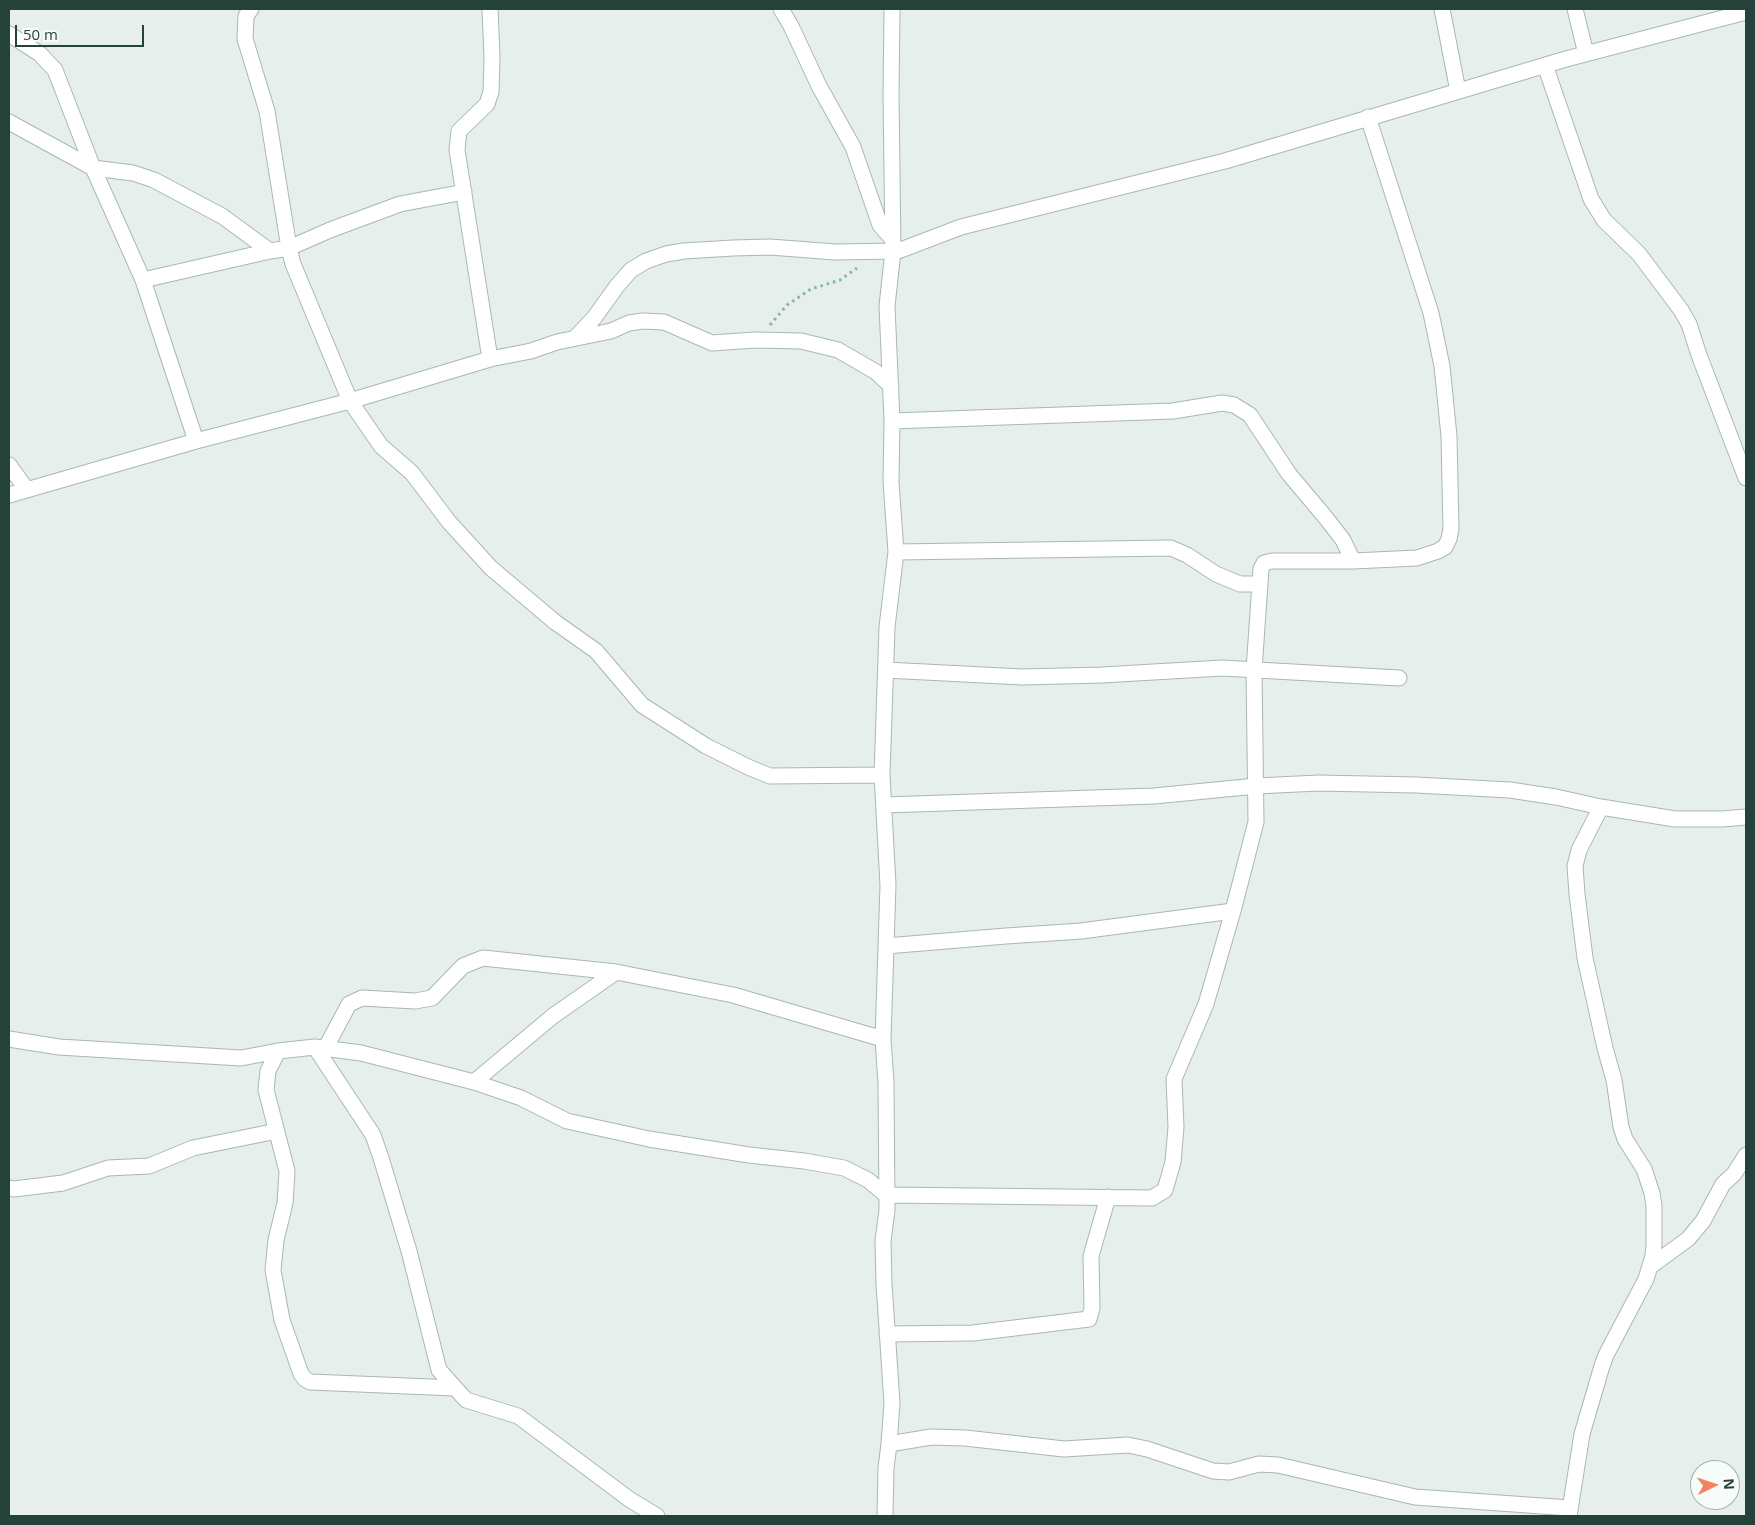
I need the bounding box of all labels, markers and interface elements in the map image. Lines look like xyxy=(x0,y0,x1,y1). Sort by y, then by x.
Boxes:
scale bar xyxy=(18,15,146,47)
text: 50 m xyxy=(23,24,58,44)
north arrow xyxy=(1690,1460,1740,1510)
text: N xyxy=(1720,1478,1739,1490)

